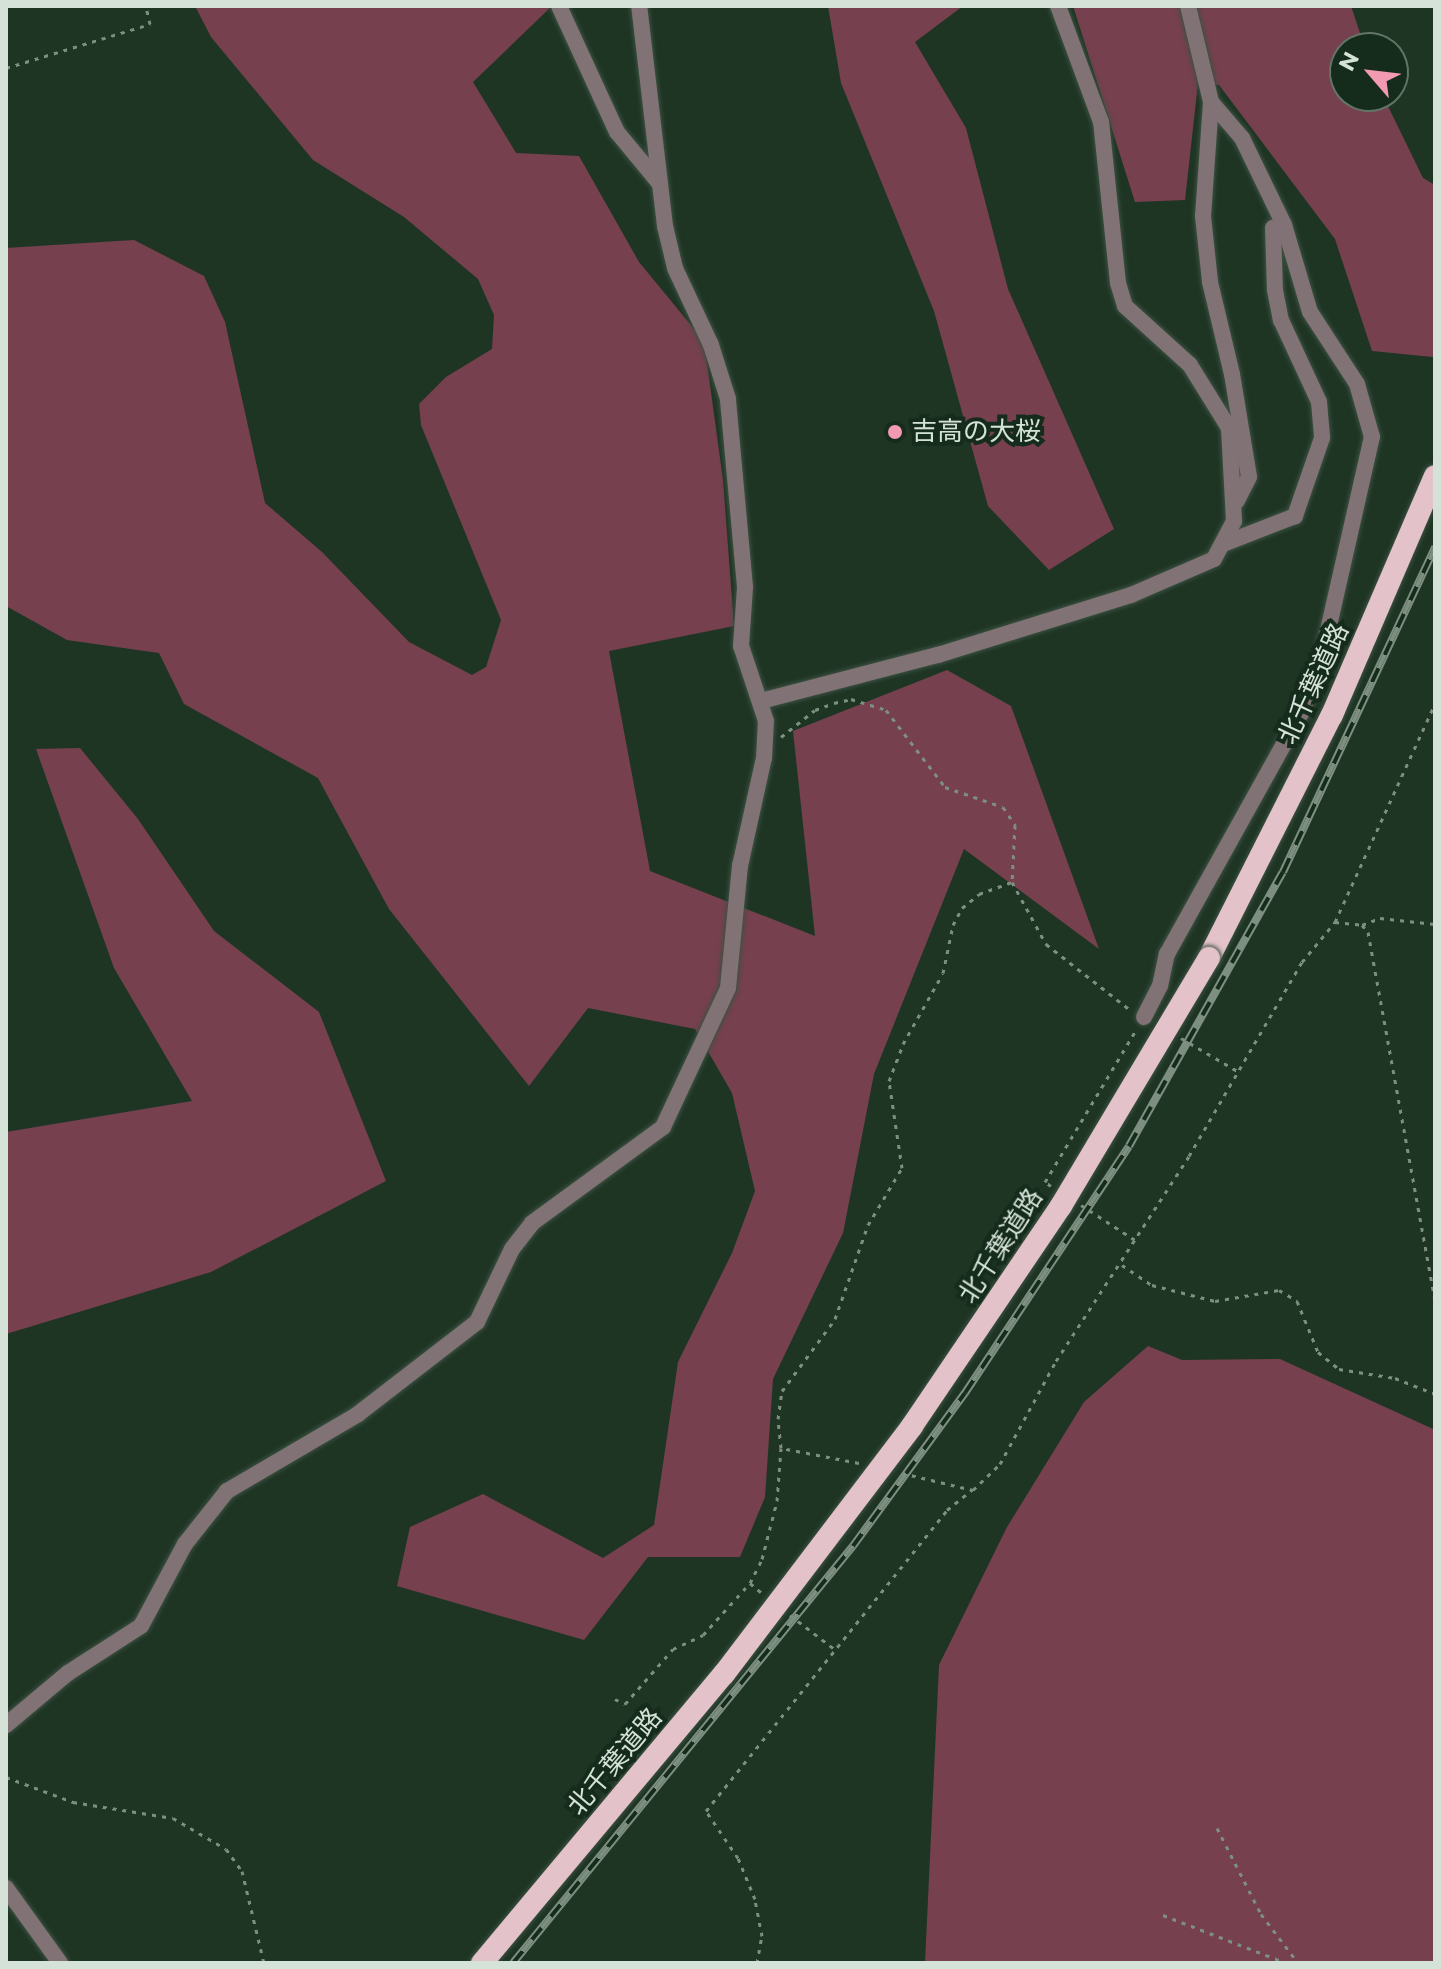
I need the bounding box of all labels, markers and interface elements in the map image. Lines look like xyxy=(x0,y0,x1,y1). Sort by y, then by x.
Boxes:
north arrow xyxy=(1329,32,1409,112)
text: N xyxy=(1333,47,1365,76)
place label: 吉高の大桜 xyxy=(911,416,1041,448)
marker: 吉高の大桜 xyxy=(886,423,904,441)
street label: 北千葉道路 xyxy=(1272,618,1356,750)
street label: 北千葉道路 xyxy=(953,1183,1049,1309)
street label: 北千葉道路 xyxy=(561,1702,669,1822)

